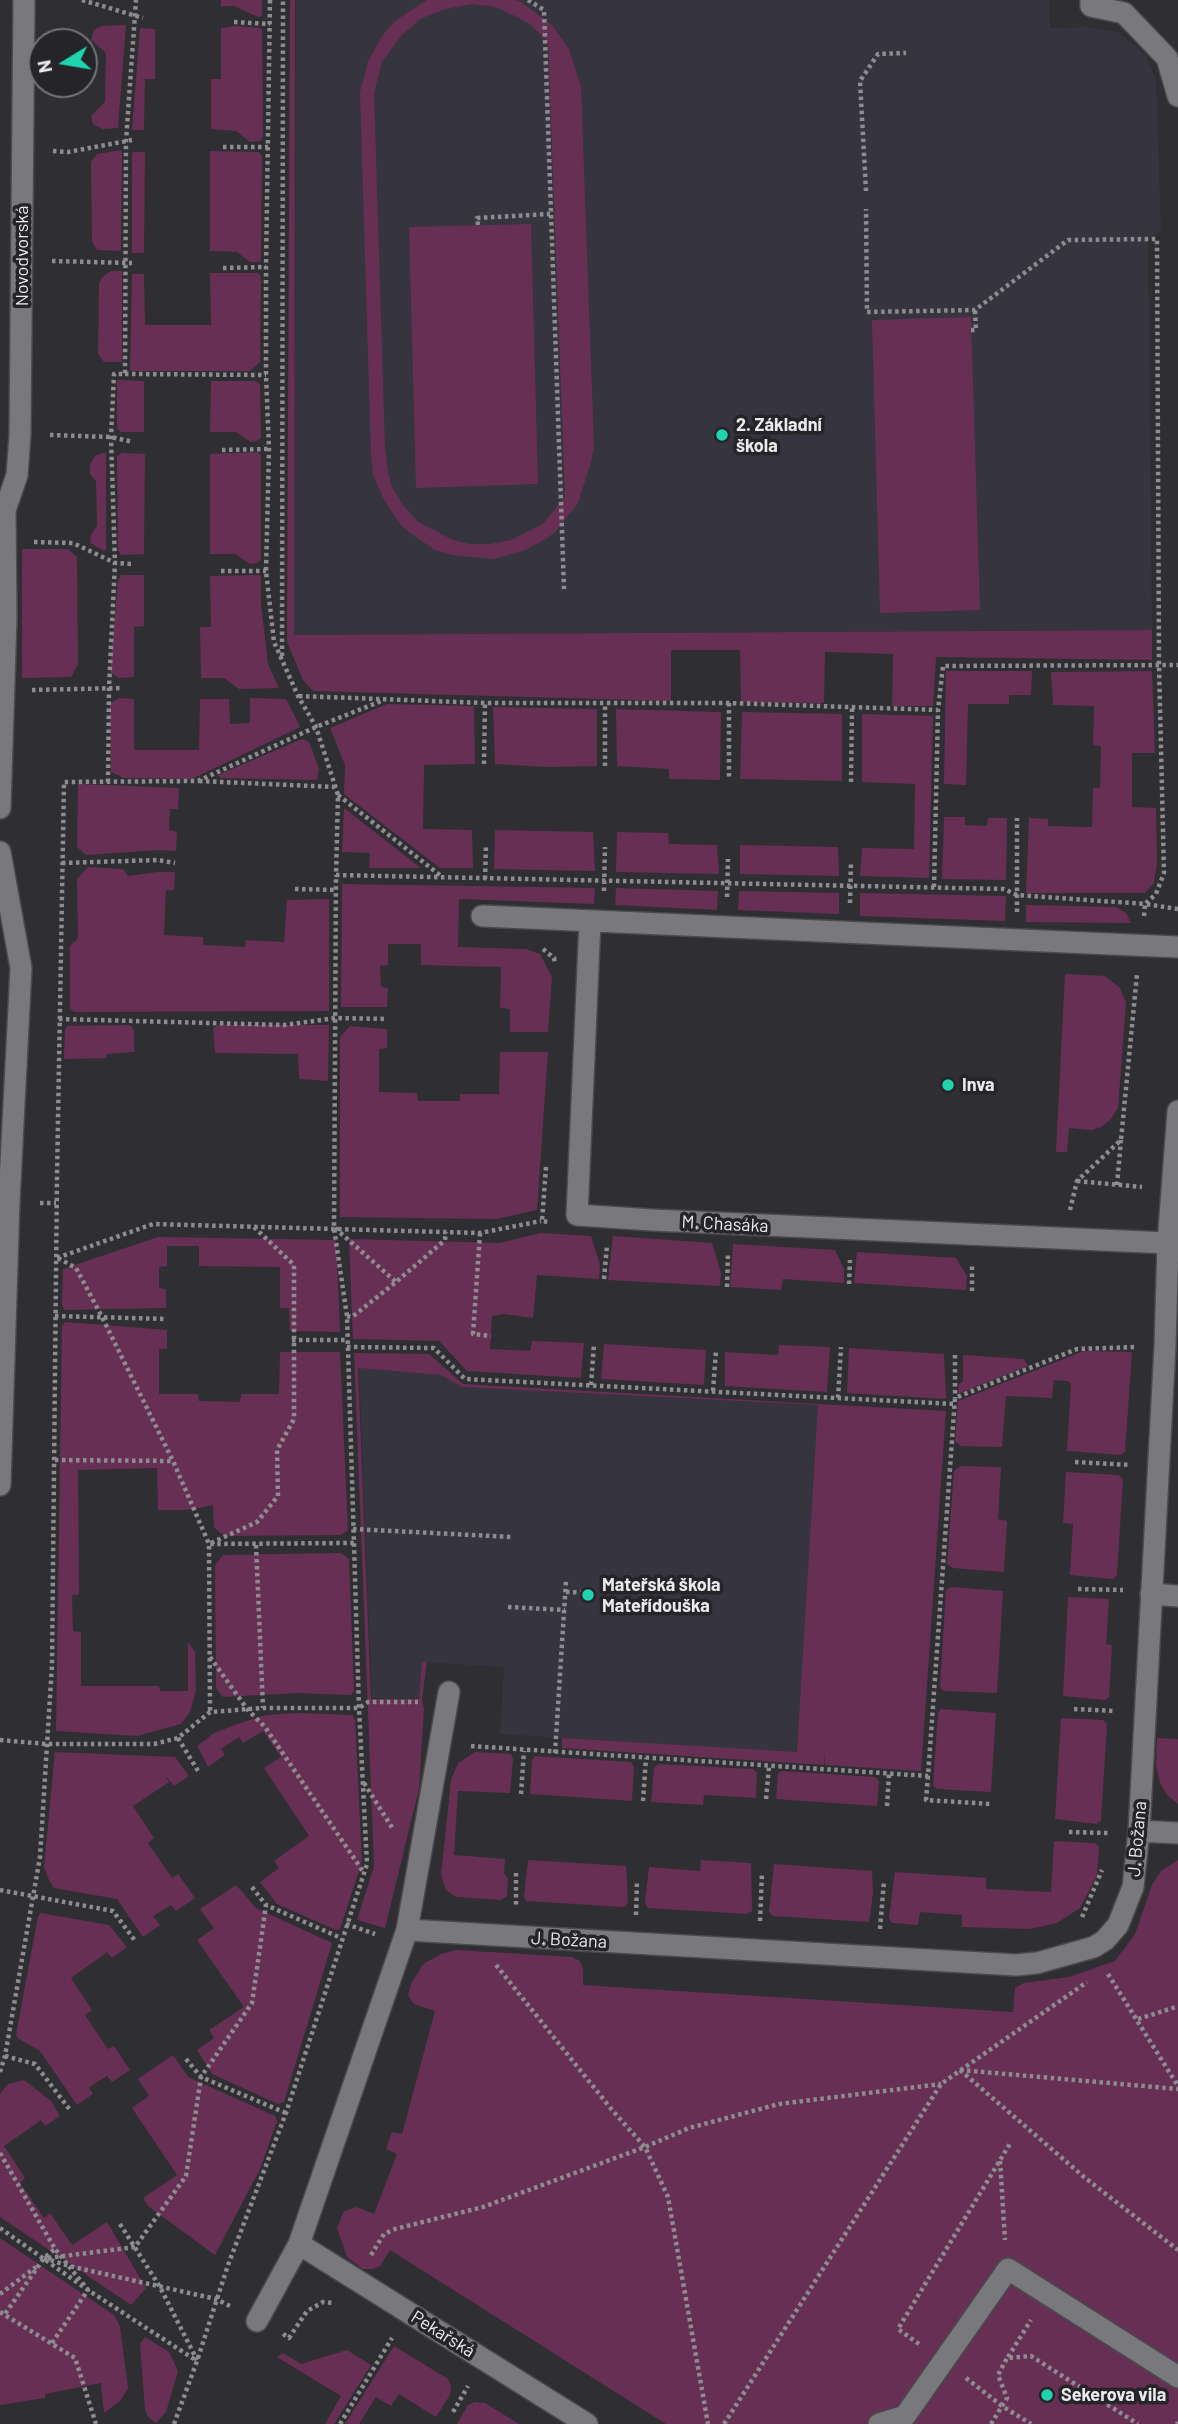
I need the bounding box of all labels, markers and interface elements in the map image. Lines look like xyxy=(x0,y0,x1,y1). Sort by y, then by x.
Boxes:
north arrow xyxy=(28,28,98,98)
text: N xyxy=(31,58,56,75)
street label: Novodvorská xyxy=(11,206,33,306)
place label: 2. Základní škola xyxy=(736,414,822,457)
marker: 2. Základní škola xyxy=(714,427,730,443)
place label: Inva xyxy=(962,1074,995,1096)
marker: Inva xyxy=(940,1077,956,1093)
street label: M. Chasáka xyxy=(681,1211,769,1237)
place label: Mateřská škola Mateřídouška xyxy=(602,1574,721,1616)
marker: Mateřská škola Mateřídouška xyxy=(580,1587,596,1603)
street label: J. Božana xyxy=(1123,1800,1151,1878)
street label: J. Božana xyxy=(531,1927,607,1953)
street label: Pekařská xyxy=(407,2306,479,2362)
place label: Sekerova vila xyxy=(1061,2384,1166,2406)
marker: Sekerova vila xyxy=(1039,2387,1055,2403)

